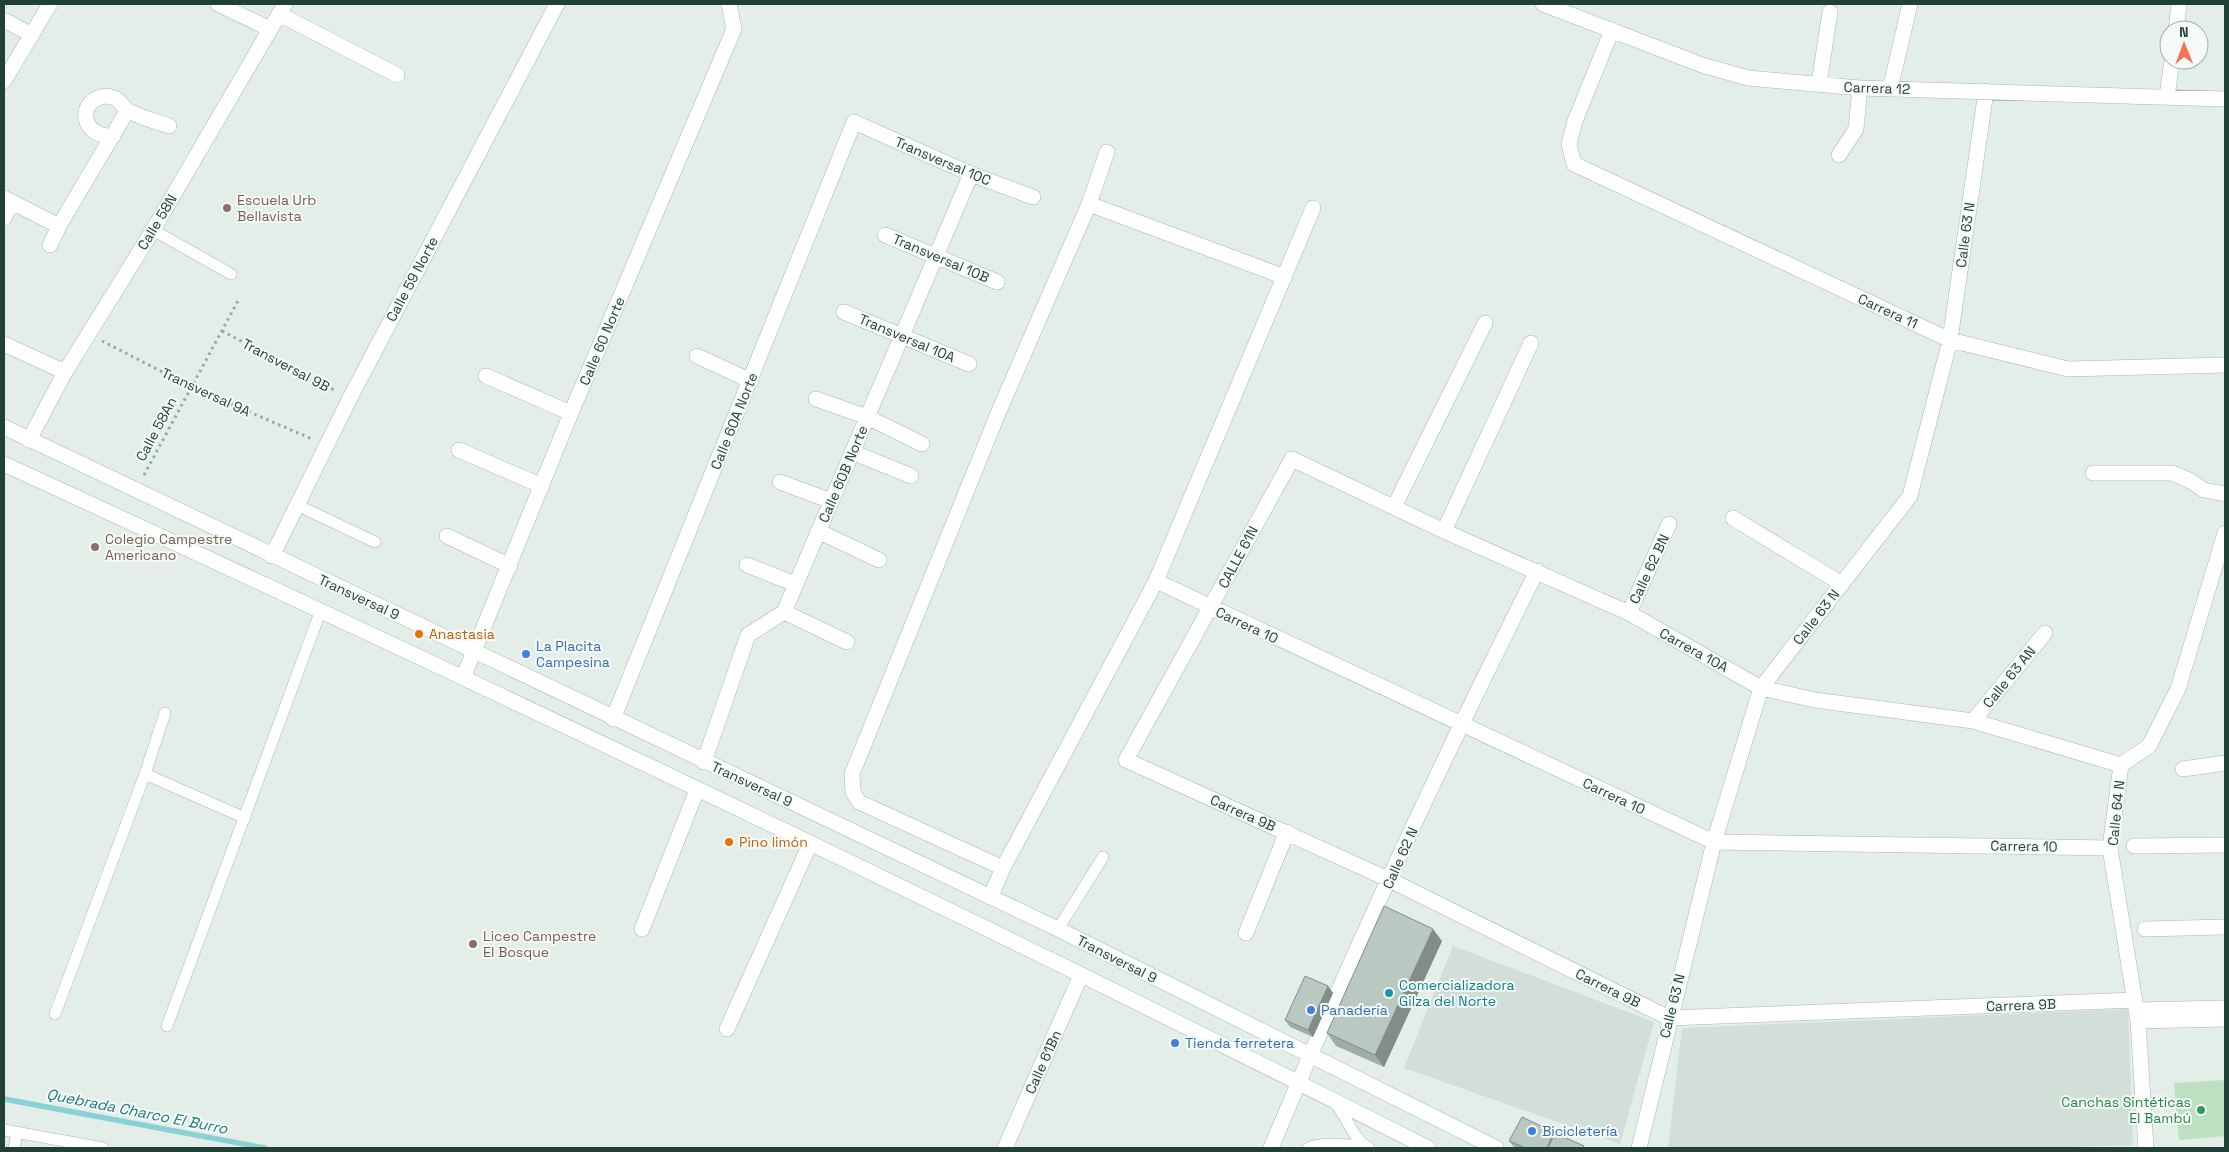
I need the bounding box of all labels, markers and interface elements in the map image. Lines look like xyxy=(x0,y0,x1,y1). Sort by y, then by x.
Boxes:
north arrow xyxy=(2159,20,2209,70)
text: N xyxy=(2179,23,2189,41)
street label: Carrera 12 xyxy=(1843,78,1911,98)
street label: Transversal 10C xyxy=(892,133,994,189)
street label: Calle 58N xyxy=(133,191,181,253)
place label: Escuela Urb Bellavista xyxy=(237,191,316,225)
street label: Calle 63 N xyxy=(1952,201,1978,269)
marker: Escuela Urb Bellavista xyxy=(221,202,233,214)
street label: Transversal 10B xyxy=(890,230,992,286)
street label: Calle 59 Norte xyxy=(382,233,442,325)
street label: Carrera 11 xyxy=(1855,289,1921,333)
street label: Calle 60 Norte xyxy=(575,294,629,388)
street label: Transversal 10A xyxy=(856,310,958,366)
street label: Transversal 9B xyxy=(239,334,333,396)
street label: Transversal 9A xyxy=(158,363,254,421)
street label: Calle 60A Norte xyxy=(706,370,762,472)
street label: Calle 58An xyxy=(132,394,180,464)
street label: Calle 60B Norte xyxy=(814,423,872,525)
street label: CALLE 61N xyxy=(1214,523,1262,591)
place label: Colegio Campestre Americano xyxy=(105,530,232,564)
street label: Calle 62 BN xyxy=(1625,531,1673,607)
marker: Colegio Campestre Americano xyxy=(89,541,101,553)
street label: Transversal 9 xyxy=(315,570,403,624)
street label: Calle 63 N xyxy=(1789,586,1843,648)
street label: Carrera 10 xyxy=(1213,603,1281,647)
street label: Carrera 10A xyxy=(1656,624,1732,676)
place label: Anastasia xyxy=(429,625,495,643)
marker: Anastasia xyxy=(413,628,425,640)
place label: La Placita Campesina xyxy=(536,637,610,671)
street label: Calle 63 AN xyxy=(1979,642,2039,712)
marker: La Placita Campesina xyxy=(520,648,532,660)
street label: Transversal 9 xyxy=(708,757,796,811)
street label: Carrera 10 xyxy=(1580,774,1648,818)
street label: Calle 64 N xyxy=(2104,779,2128,847)
street label: Carrera 9B xyxy=(1207,791,1279,835)
street label: Calle 62 N xyxy=(1378,824,1422,892)
place label: Pino limón xyxy=(739,833,808,851)
marker: Pino limón xyxy=(723,836,735,848)
street label: Carrera 10 xyxy=(1990,836,2058,856)
place label: Liceo Campestre El Bosque xyxy=(483,927,596,961)
street label: Transversal 9 xyxy=(1074,931,1160,987)
marker: Liceo Campestre El Bosque xyxy=(467,938,479,950)
street label: Carrera 9B xyxy=(1573,965,1643,1011)
street label: Calle 63 N xyxy=(1655,972,1689,1040)
place label: Comercializadora Gilza del Norte xyxy=(1399,976,1515,1010)
marker: Comercializadora Gilza del Norte xyxy=(1383,987,1395,999)
street label: Carrera 9B xyxy=(1986,995,2056,1015)
place label: Panadería xyxy=(1321,1001,1388,1019)
marker: Panadería xyxy=(1305,1004,1317,1016)
street label: Calle 61Bn xyxy=(1021,1027,1065,1097)
place label: Tienda ferretera xyxy=(1185,1034,1294,1052)
marker: Tienda ferretera xyxy=(1169,1037,1181,1049)
water label: Quebrada Charco El Burro xyxy=(45,1084,230,1138)
place label: Canchas Sintéticas El Bambú xyxy=(2061,1093,2191,1127)
marker: Canchas Sintéticas El Bambú xyxy=(2195,1104,2207,1116)
place label: Bicicletería xyxy=(1542,1122,1618,1140)
marker: Bicicletería xyxy=(1526,1125,1538,1137)

